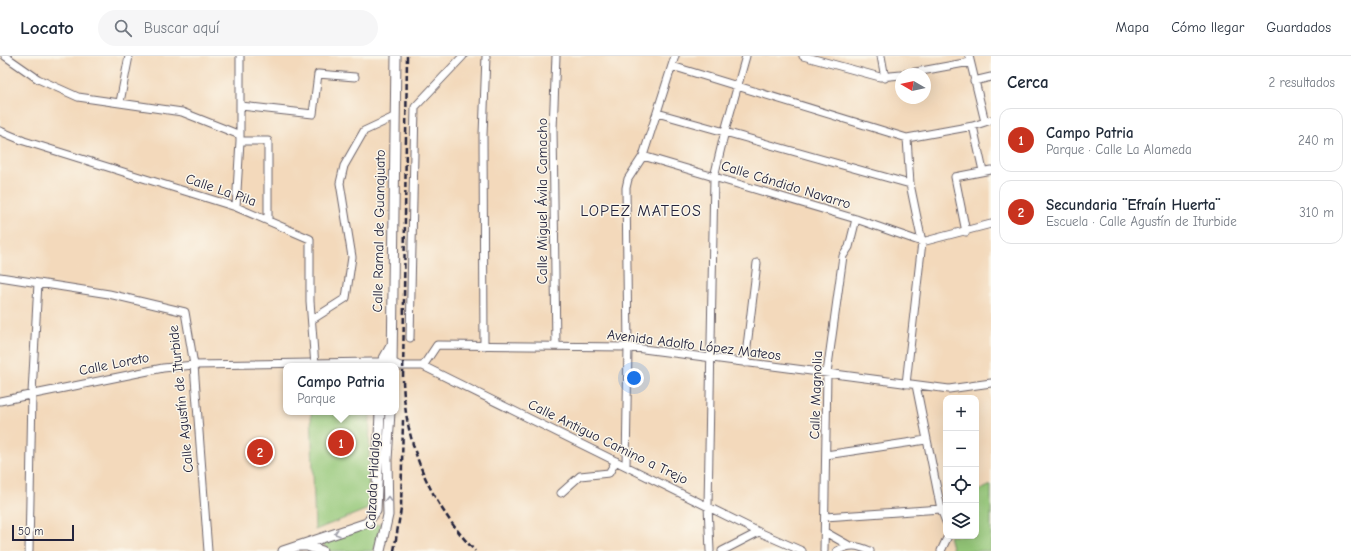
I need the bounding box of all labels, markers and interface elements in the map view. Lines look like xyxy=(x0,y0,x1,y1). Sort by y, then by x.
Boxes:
search box xyxy=(98,10,378,46)
text: Locato xyxy=(20,17,74,39)
icon: search xyxy=(112,17,134,39)
text: Buscar aquí xyxy=(144,19,219,37)
text: Mapa xyxy=(1116,19,1149,36)
text: Cómo llegar xyxy=(1171,19,1244,36)
text: Guardados xyxy=(1266,19,1331,36)
north arrow xyxy=(895,68,931,104)
text: Cerca xyxy=(1007,73,1049,92)
text: 2 resultados xyxy=(1268,75,1335,90)
street label: Calle Miguel Ávila Camacho xyxy=(534,118,551,284)
text: Campo Patria xyxy=(1046,124,1134,142)
text: 1 xyxy=(1018,133,1024,148)
text: 240 m xyxy=(1298,133,1334,148)
text: Parque · Calle La Alameda xyxy=(1046,142,1192,157)
street label: Calle Ramal de Guanajuato xyxy=(369,149,389,313)
street label: Calle Cándido Navarro xyxy=(719,157,853,213)
street label: Calle La Pila xyxy=(183,170,259,210)
text: Secundaria ¨Efraín Huerta¨ xyxy=(1046,196,1220,214)
district label: LOPEZ MATEOS xyxy=(580,202,702,220)
text: 2 xyxy=(1018,205,1024,220)
text: 310 m xyxy=(1299,205,1334,220)
text: Escuela · Calle Agustín de Iturbide xyxy=(1046,214,1237,229)
street label: Calle Agustín de Iturbide xyxy=(165,324,197,474)
street label: Avenida Adolfo López Mateos xyxy=(606,326,782,364)
street label: Calle Loreto xyxy=(77,349,151,379)
street label: Calle Magnolia xyxy=(806,350,826,440)
popup xyxy=(283,363,399,415)
your location xyxy=(624,368,644,388)
text: Campo Patria xyxy=(297,373,385,391)
text: Parque xyxy=(297,391,335,406)
map controls xyxy=(943,395,979,539)
button: + xyxy=(943,395,979,431)
street label: Calle Antiguo Camino a Trejo xyxy=(525,396,691,488)
pin: 1 xyxy=(328,428,354,458)
button: − xyxy=(943,431,979,467)
street label: Calzada Hidalgo xyxy=(362,432,384,530)
pin: 2 xyxy=(247,437,273,467)
button: locate xyxy=(943,467,979,503)
one-way arrow xyxy=(384,496,392,502)
button: layers xyxy=(943,503,979,539)
scale bar xyxy=(12,523,74,542)
text: 50 m xyxy=(18,525,43,538)
one-way arrow xyxy=(334,528,341,537)

